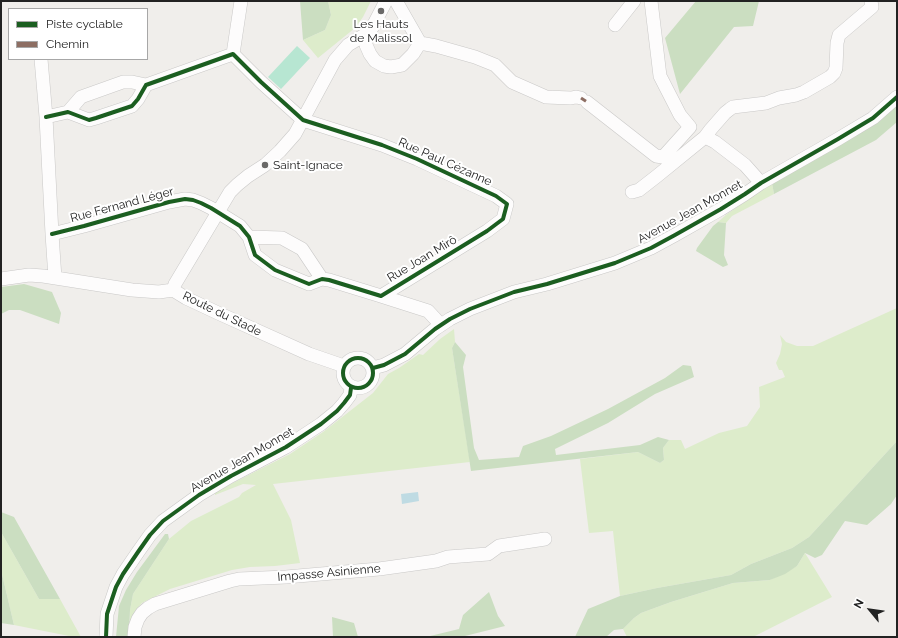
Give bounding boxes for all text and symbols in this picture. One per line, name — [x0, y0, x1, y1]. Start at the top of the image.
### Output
marker: Les Hauts de Malissol — [376, 6, 386, 16]
legend — [8, 8, 148, 60]
text: Piste cyclable — [46, 17, 123, 31]
place label: Les Hauts de Malissol — [350, 17, 412, 45]
text: Chemin — [46, 37, 89, 51]
street label: Rue Paul Cézanne — [396, 135, 494, 189]
place label: Saint-Ignace — [273, 158, 343, 172]
marker: Saint-Ignace — [260, 160, 270, 170]
street label: Avenue Jean Monnet — [635, 177, 745, 247]
street label: Rue Fernand Léger — [69, 184, 175, 226]
street label: Rue Joan Mirô — [385, 233, 459, 285]
street label: Route du Stade — [180, 289, 264, 339]
street label: Avenue Jean Monnet — [188, 425, 296, 495]
street label: Impasse Asinienne — [277, 561, 381, 585]
north arrow — [850, 590, 890, 630]
text: N — [851, 597, 867, 611]

